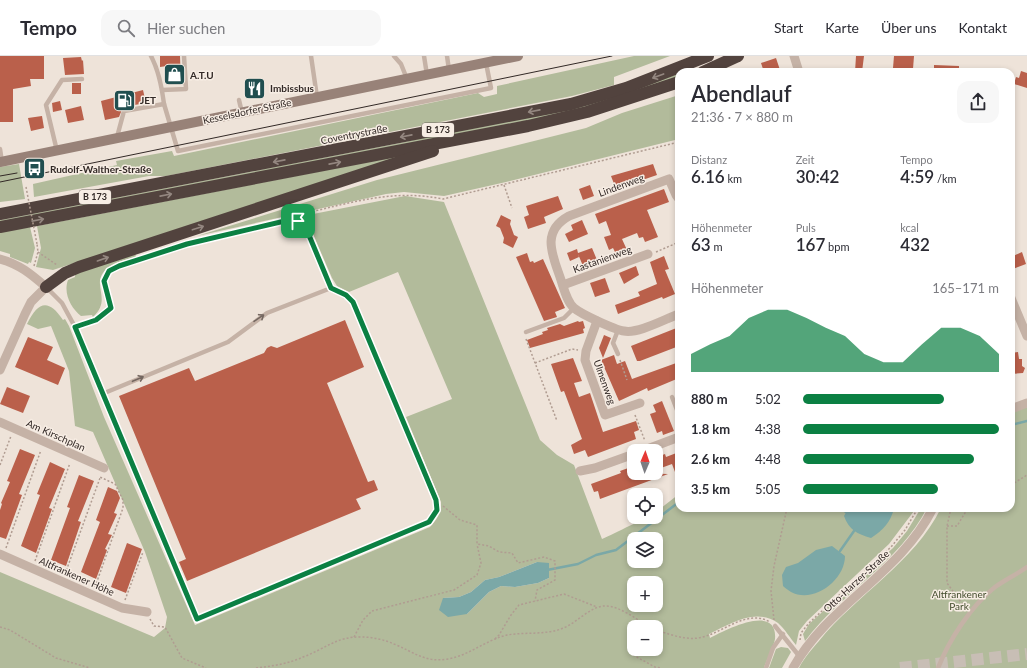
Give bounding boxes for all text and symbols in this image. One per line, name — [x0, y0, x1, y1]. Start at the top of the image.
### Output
search box — [101, 10, 381, 46]
text: Tempo — [20, 16, 77, 39]
icon: search — [115, 17, 137, 39]
text: Hier suchen — [147, 19, 225, 37]
text: Start — [774, 19, 803, 36]
text: Karte — [825, 19, 859, 36]
text: Über uns — [881, 19, 936, 36]
text: Kontakt — [958, 19, 1007, 36]
shop icon: A.T.U — [161, 62, 187, 88]
place label: A.T.U — [189, 69, 214, 81]
one-way arrow — [653, 72, 665, 80]
restaurant icon: Imbissbus — [241, 75, 267, 101]
text: Abendlauf — [691, 80, 791, 107]
button: share — [957, 81, 999, 123]
place label: Imbissbus — [270, 82, 315, 94]
fuel station icon: JET — [112, 87, 138, 113]
place label: JET — [140, 94, 156, 106]
street label: Kesselsdorfer Straße — [202, 96, 292, 126]
one-way arrow — [528, 108, 541, 116]
text: 21:36 · 7 × 880 m — [691, 109, 793, 125]
street label: Coventrystraße — [320, 122, 388, 146]
road number: B 173 — [422, 123, 454, 137]
one-way arrow — [400, 133, 413, 141]
text: Distanz — [691, 153, 727, 166]
text: Zeit — [796, 153, 814, 166]
text: Tempo — [900, 153, 933, 166]
bus stop icon: Rudolf-Walther-Straße — [21, 156, 47, 182]
one-way arrow — [272, 158, 285, 166]
one-way arrow — [328, 159, 341, 167]
place label: Rudolf-Walther-Straße — [50, 163, 152, 175]
text: 6.16 — [691, 166, 725, 187]
text: 30:42 — [796, 166, 839, 187]
text: 4:59 — [900, 166, 934, 187]
street label: Lindenweg — [596, 171, 646, 199]
text: km — [725, 172, 742, 185]
text: /km — [934, 172, 957, 185]
road number: B 173 — [79, 190, 111, 204]
one-way arrow — [159, 191, 172, 199]
pin — [281, 204, 315, 238]
icon: arrive — [287, 210, 309, 232]
one-way arrow — [31, 215, 44, 223]
text: Höhenmeter — [691, 221, 752, 234]
text: Puls — [796, 221, 816, 234]
text: kcal — [900, 221, 919, 234]
one-way arrow — [192, 223, 204, 231]
text: 63 — [691, 234, 711, 255]
text: 167 — [796, 234, 825, 255]
text: 432 — [900, 234, 930, 255]
text: m — [711, 240, 723, 253]
text: bpm — [825, 240, 849, 253]
street label: Kastanienweg — [571, 243, 633, 275]
one-way arrow — [96, 255, 108, 263]
text: Höhenmeter — [691, 280, 763, 296]
text: 165–171 m — [932, 280, 999, 296]
one-way arrow — [253, 314, 264, 322]
street label: Ulmenweg — [591, 358, 619, 406]
one-way arrow — [132, 375, 144, 382]
text: 880 m — [691, 391, 728, 407]
text: 5:02 — [755, 391, 781, 407]
street label: Am Kirschplan — [25, 417, 87, 453]
text: 1.8 km — [691, 421, 730, 437]
text: 4:38 — [755, 421, 781, 437]
north arrow — [627, 444, 663, 480]
map controls — [627, 444, 663, 656]
text: 2.6 km — [691, 451, 730, 467]
text: 4:48 — [755, 451, 781, 467]
text: 3.5 km — [691, 481, 730, 497]
text: 5:05 — [755, 481, 781, 497]
button: locate — [627, 488, 663, 524]
button: layers — [627, 532, 663, 568]
street label: Otto-Harzer-Straße — [821, 547, 891, 615]
street label: Altfrankener Höhe — [38, 554, 116, 598]
button: + — [627, 576, 663, 612]
park label: Altfrankener Park — [932, 588, 987, 612]
button: − — [627, 620, 663, 656]

